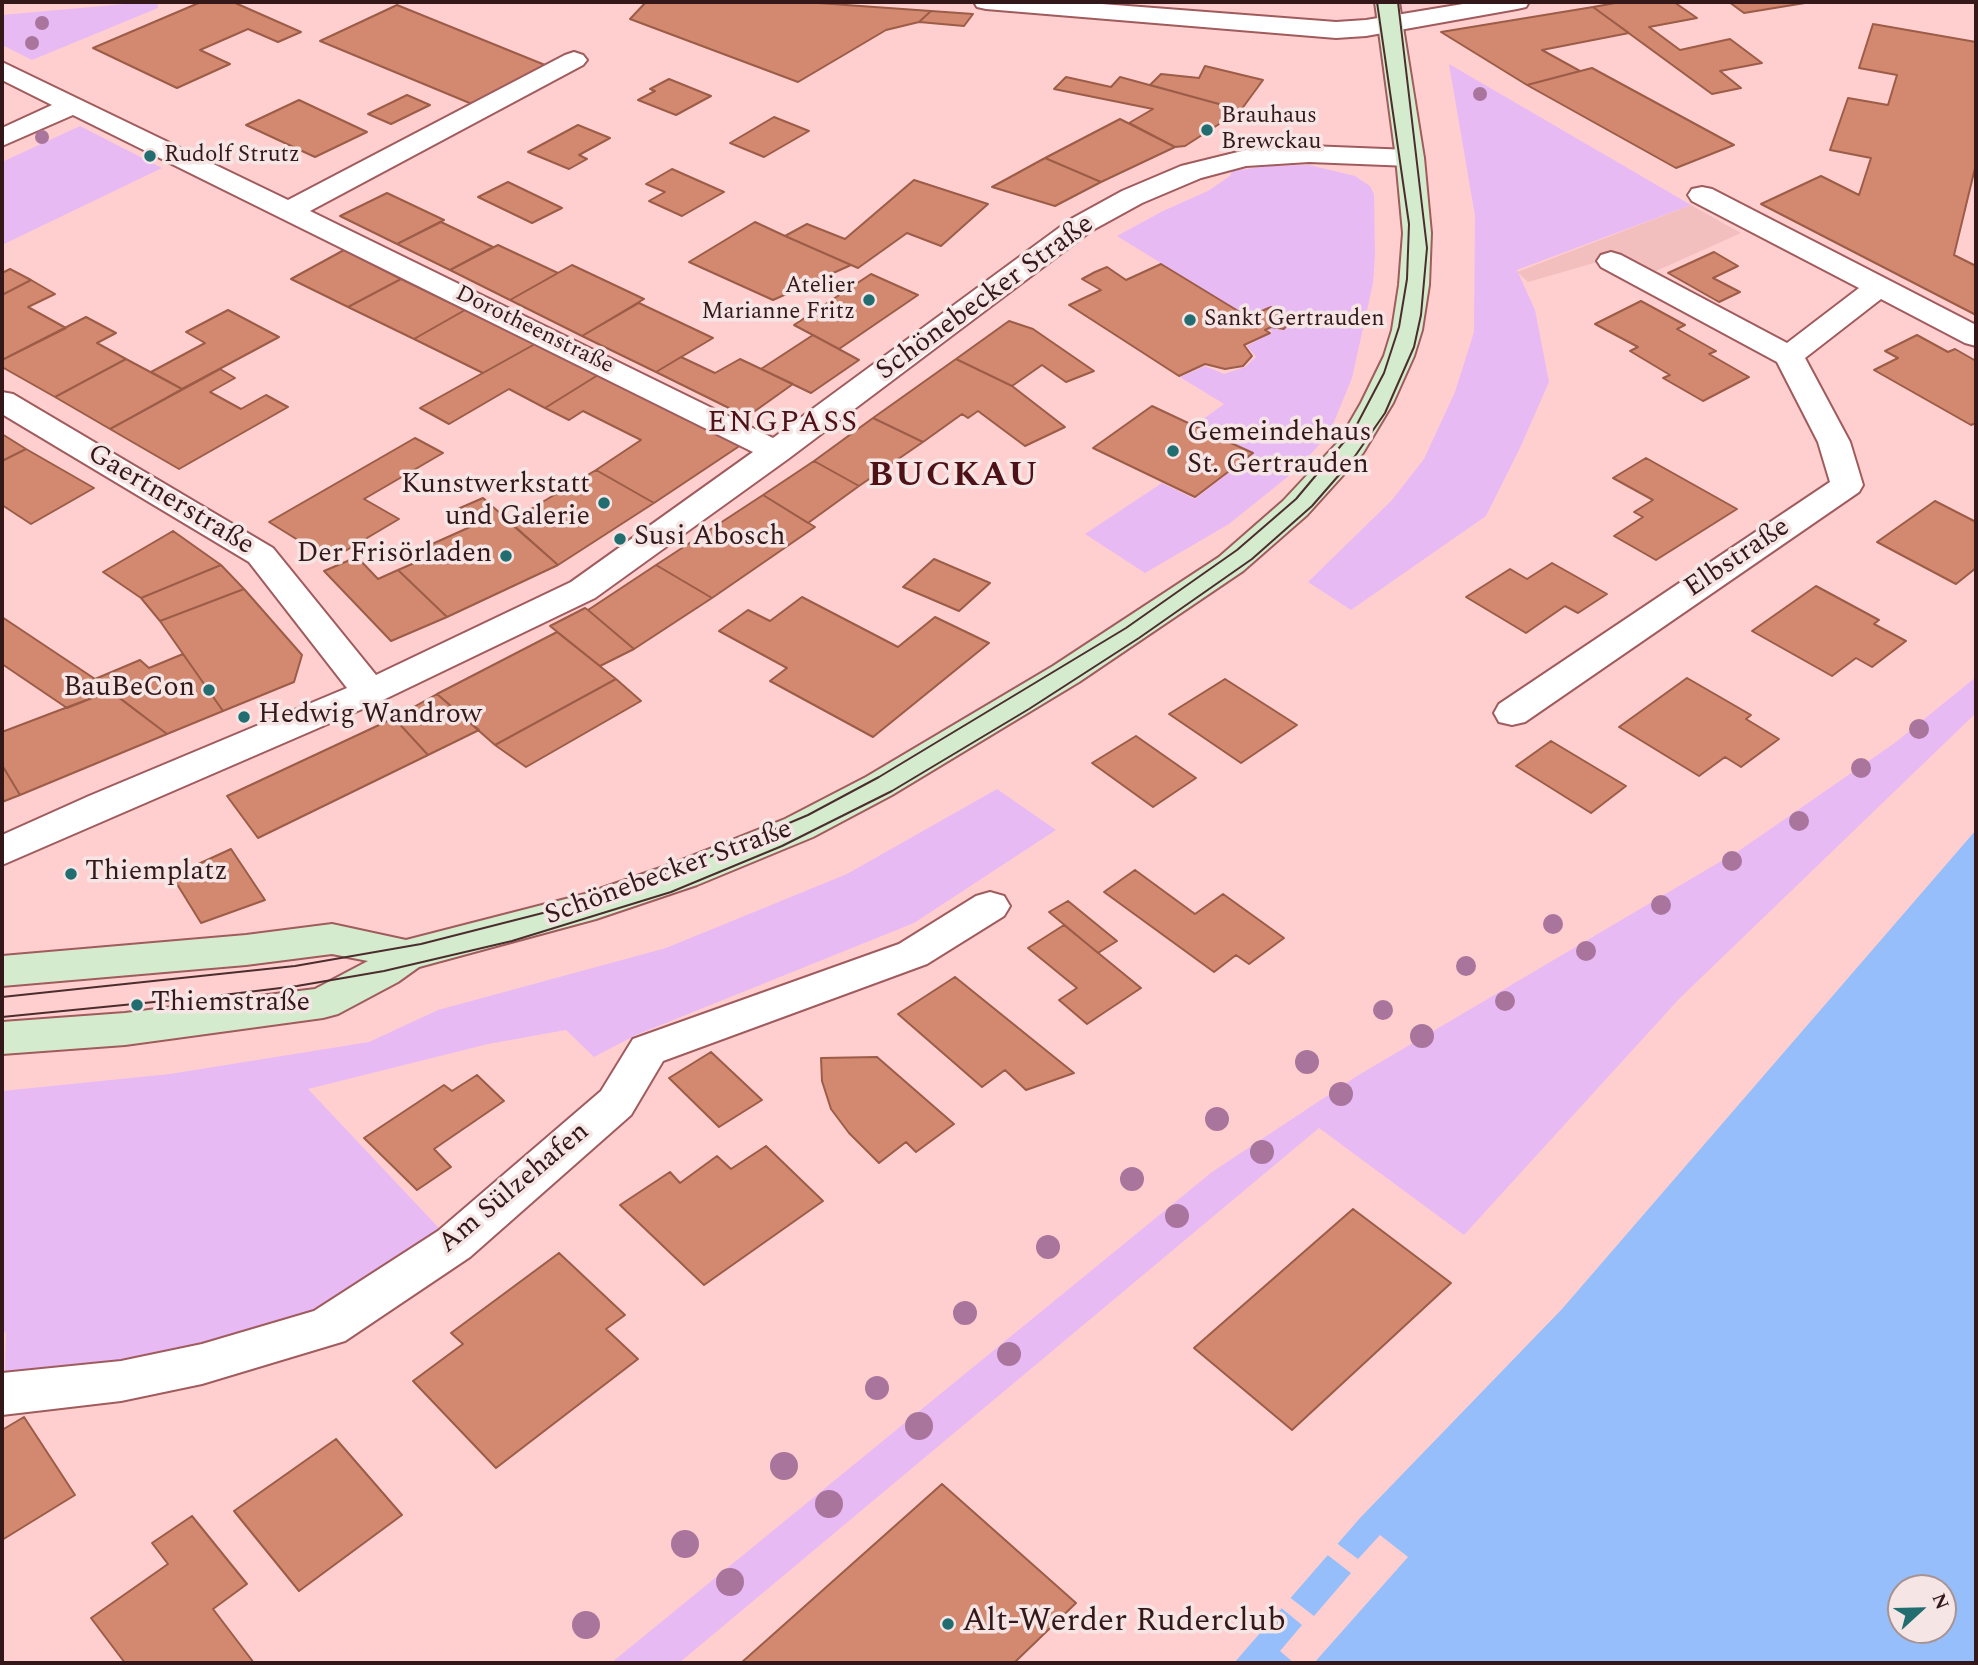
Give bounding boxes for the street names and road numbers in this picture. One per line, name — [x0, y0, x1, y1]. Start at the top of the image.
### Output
street label: Schönebecker Straße — [871, 209, 1101, 389]
street label: Dorotheenstraße — [450, 281, 618, 381]
street label: Gaertnerstraße — [81, 438, 259, 564]
street label: Elbstraße — [1679, 512, 1797, 606]
street label: Schönebecker Straße — [541, 814, 797, 934]
street label: Am Sülzehafen — [433, 1116, 597, 1262]

